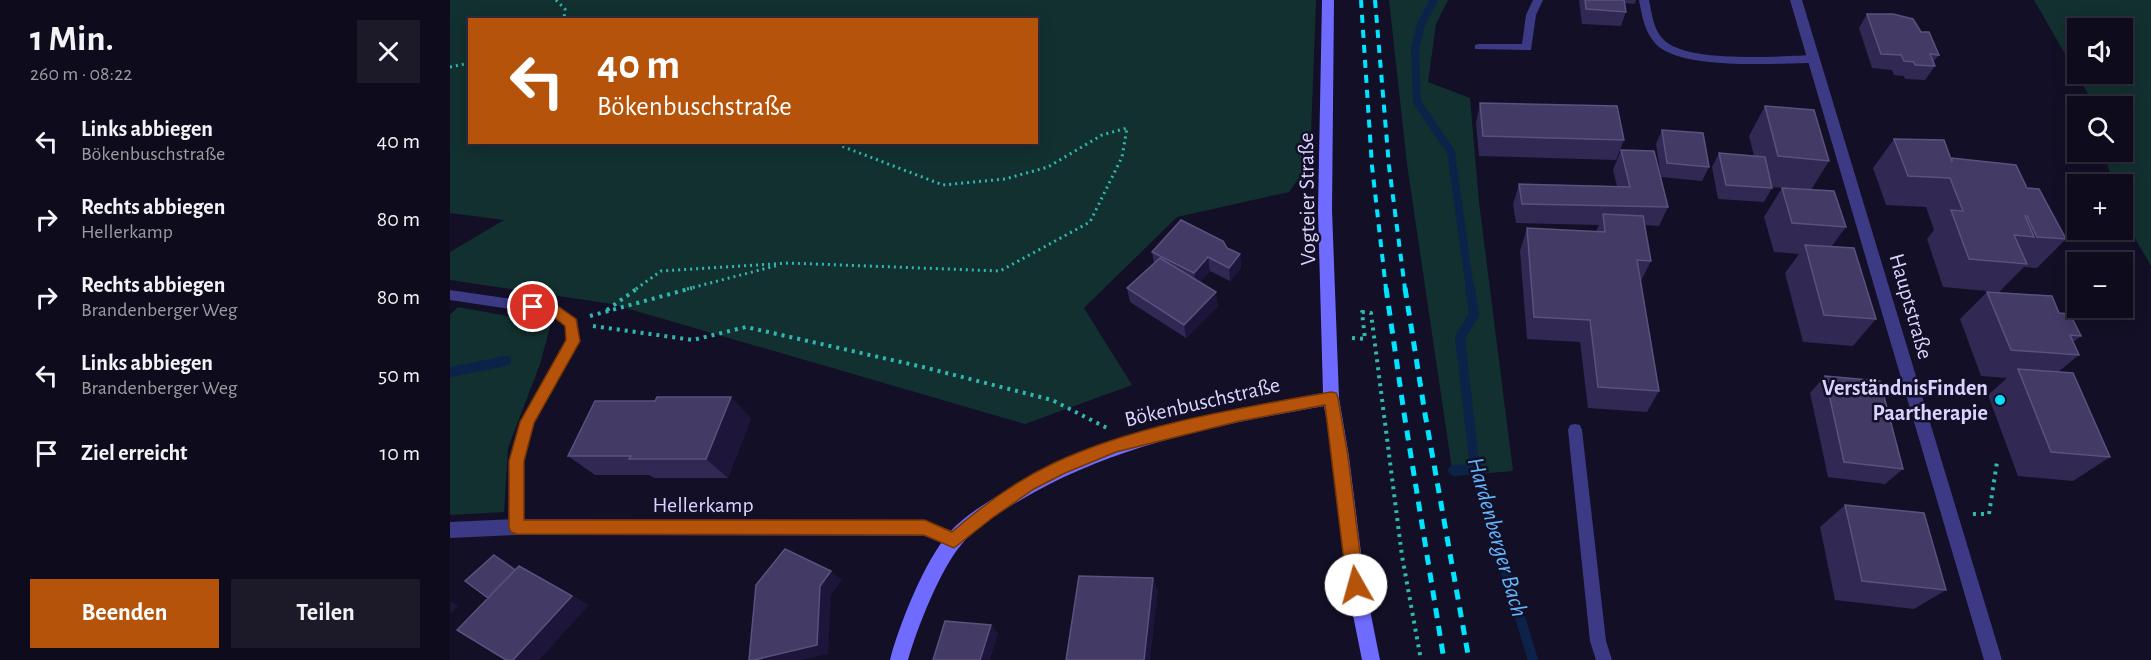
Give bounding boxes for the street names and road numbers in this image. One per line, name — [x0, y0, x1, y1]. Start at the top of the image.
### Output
street label: Vogteier Straße — [1295, 132, 1319, 266]
street label: Hauptstraße — [1885, 251, 1937, 362]
street label: Bökenbuschstraße — [1122, 373, 1282, 431]
street label: Hellerkamp — [652, 494, 754, 516]

